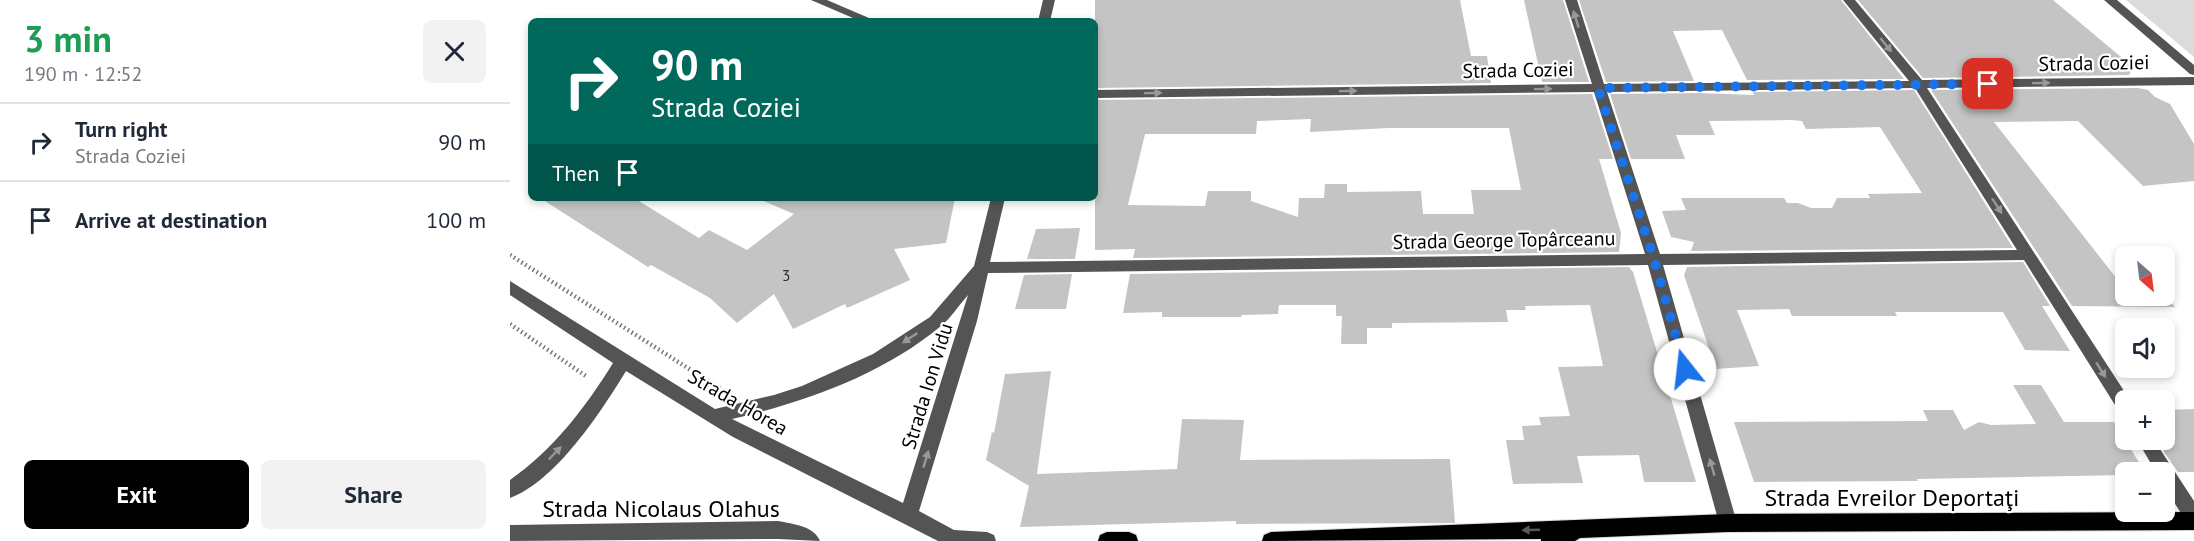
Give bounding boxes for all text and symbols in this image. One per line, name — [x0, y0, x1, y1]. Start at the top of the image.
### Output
one-way arrow — [1571, 10, 1581, 28]
text: 3 min — [24, 15, 112, 62]
button: close — [423, 20, 486, 83]
text: 90 m — [651, 37, 743, 92]
one-way arrow — [1880, 37, 1893, 53]
icon: right — [552, 42, 630, 120]
street label: Strada Coziei — [2038, 49, 2150, 77]
street label: Strada Coziei — [1462, 56, 1574, 84]
pin — [1962, 58, 2013, 109]
text: 190 m · 12:52 — [24, 61, 142, 87]
icon: arrive — [1971, 67, 2004, 100]
one-way arrow — [2031, 78, 2050, 88]
one-way arrow — [1534, 84, 1553, 94]
one-way arrow — [1339, 86, 1358, 96]
one-way arrow — [1144, 88, 1163, 98]
text: Strada Coziei — [651, 90, 801, 124]
text: Turn right — [75, 115, 167, 143]
icon: right — [24, 126, 57, 159]
text: 90 m — [438, 128, 486, 156]
text: Strada Coziei — [75, 143, 186, 169]
icon: arrive — [611, 156, 644, 189]
text: Then — [552, 159, 599, 187]
one-way arrow — [1991, 197, 2003, 213]
icon: arrive — [24, 204, 57, 237]
text: Arrive at destination — [75, 206, 267, 234]
text: 100 m — [426, 206, 486, 234]
street label: Strada George Topârceanu — [1392, 225, 1616, 255]
north arrow — [2115, 246, 2175, 306]
map controls — [2115, 246, 2175, 522]
house number: 3 — [782, 265, 790, 285]
button: sound — [2115, 318, 2175, 378]
street label: Strada Ion Vidu — [895, 320, 959, 452]
one-way arrow — [901, 333, 918, 344]
position arrow — [1653, 337, 1717, 401]
one-way arrow — [2096, 362, 2107, 378]
street label: Strada Horea — [683, 363, 793, 441]
button: + — [2115, 390, 2175, 450]
one-way arrow — [548, 447, 562, 461]
one-way arrow — [922, 450, 931, 468]
one-way arrow — [1707, 457, 1716, 475]
button: Exit — [24, 460, 249, 529]
button: Share — [261, 460, 486, 529]
button: − — [2115, 462, 2175, 522]
street label: Strada Evreilor Deportaţi — [1764, 482, 2020, 513]
street label: Strada Nicolaus Olahus — [542, 493, 780, 524]
one-way arrow — [1522, 525, 1541, 535]

